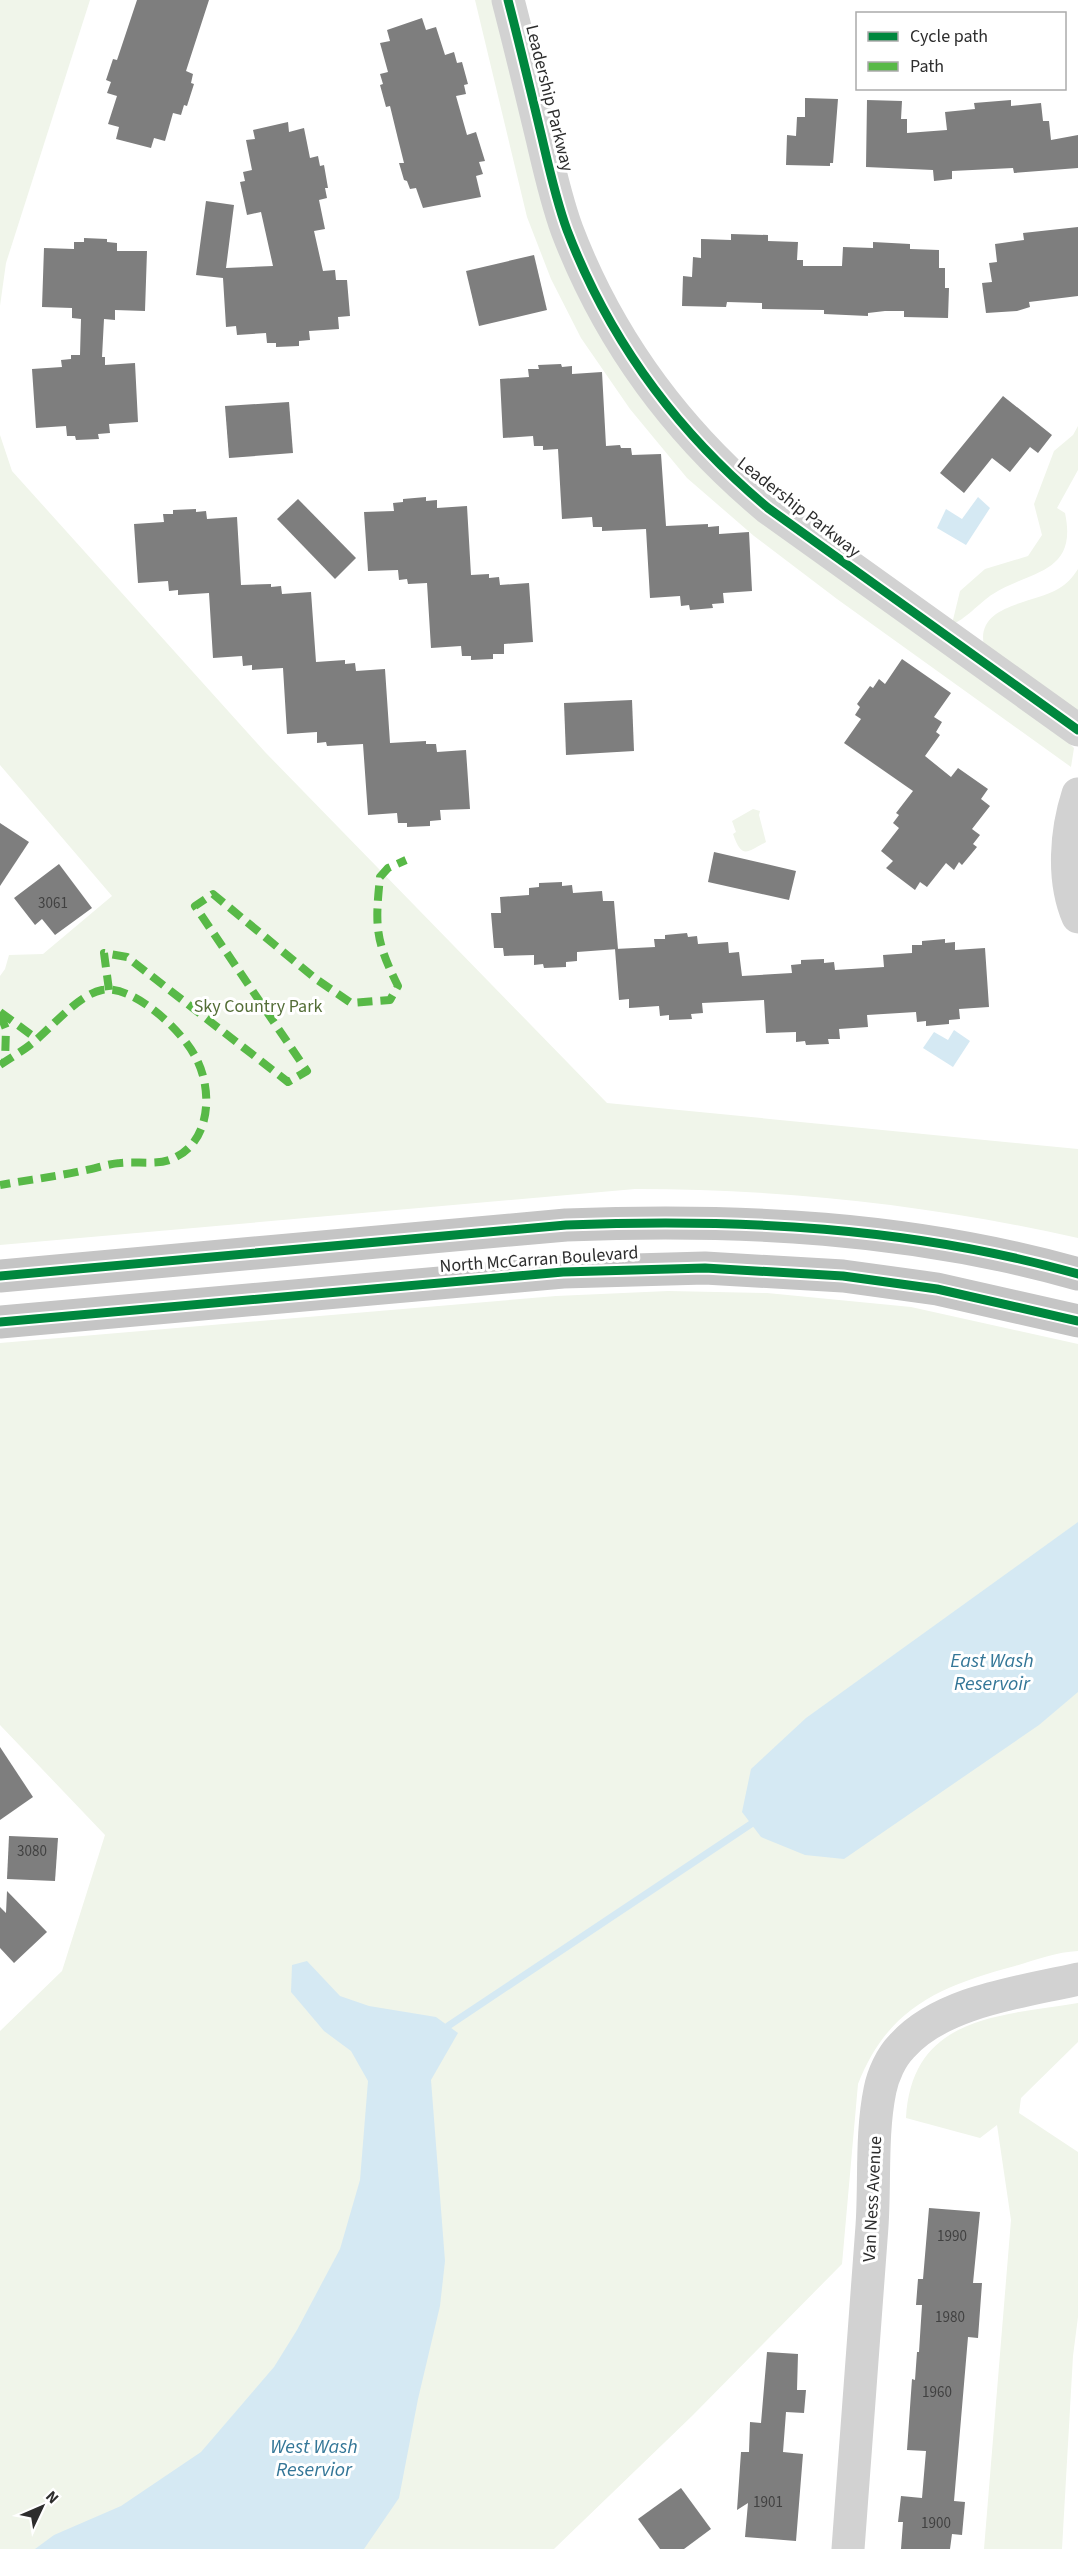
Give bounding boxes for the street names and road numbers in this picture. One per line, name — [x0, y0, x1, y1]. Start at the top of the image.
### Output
street label: Leadership Parkway — [519, 22, 580, 175]
street label: Leadership Parkway — [732, 451, 866, 564]
street label: North McCarran Boulevard — [439, 1240, 639, 1279]
street label: Van Ness Avenue — [857, 2135, 888, 2263]

